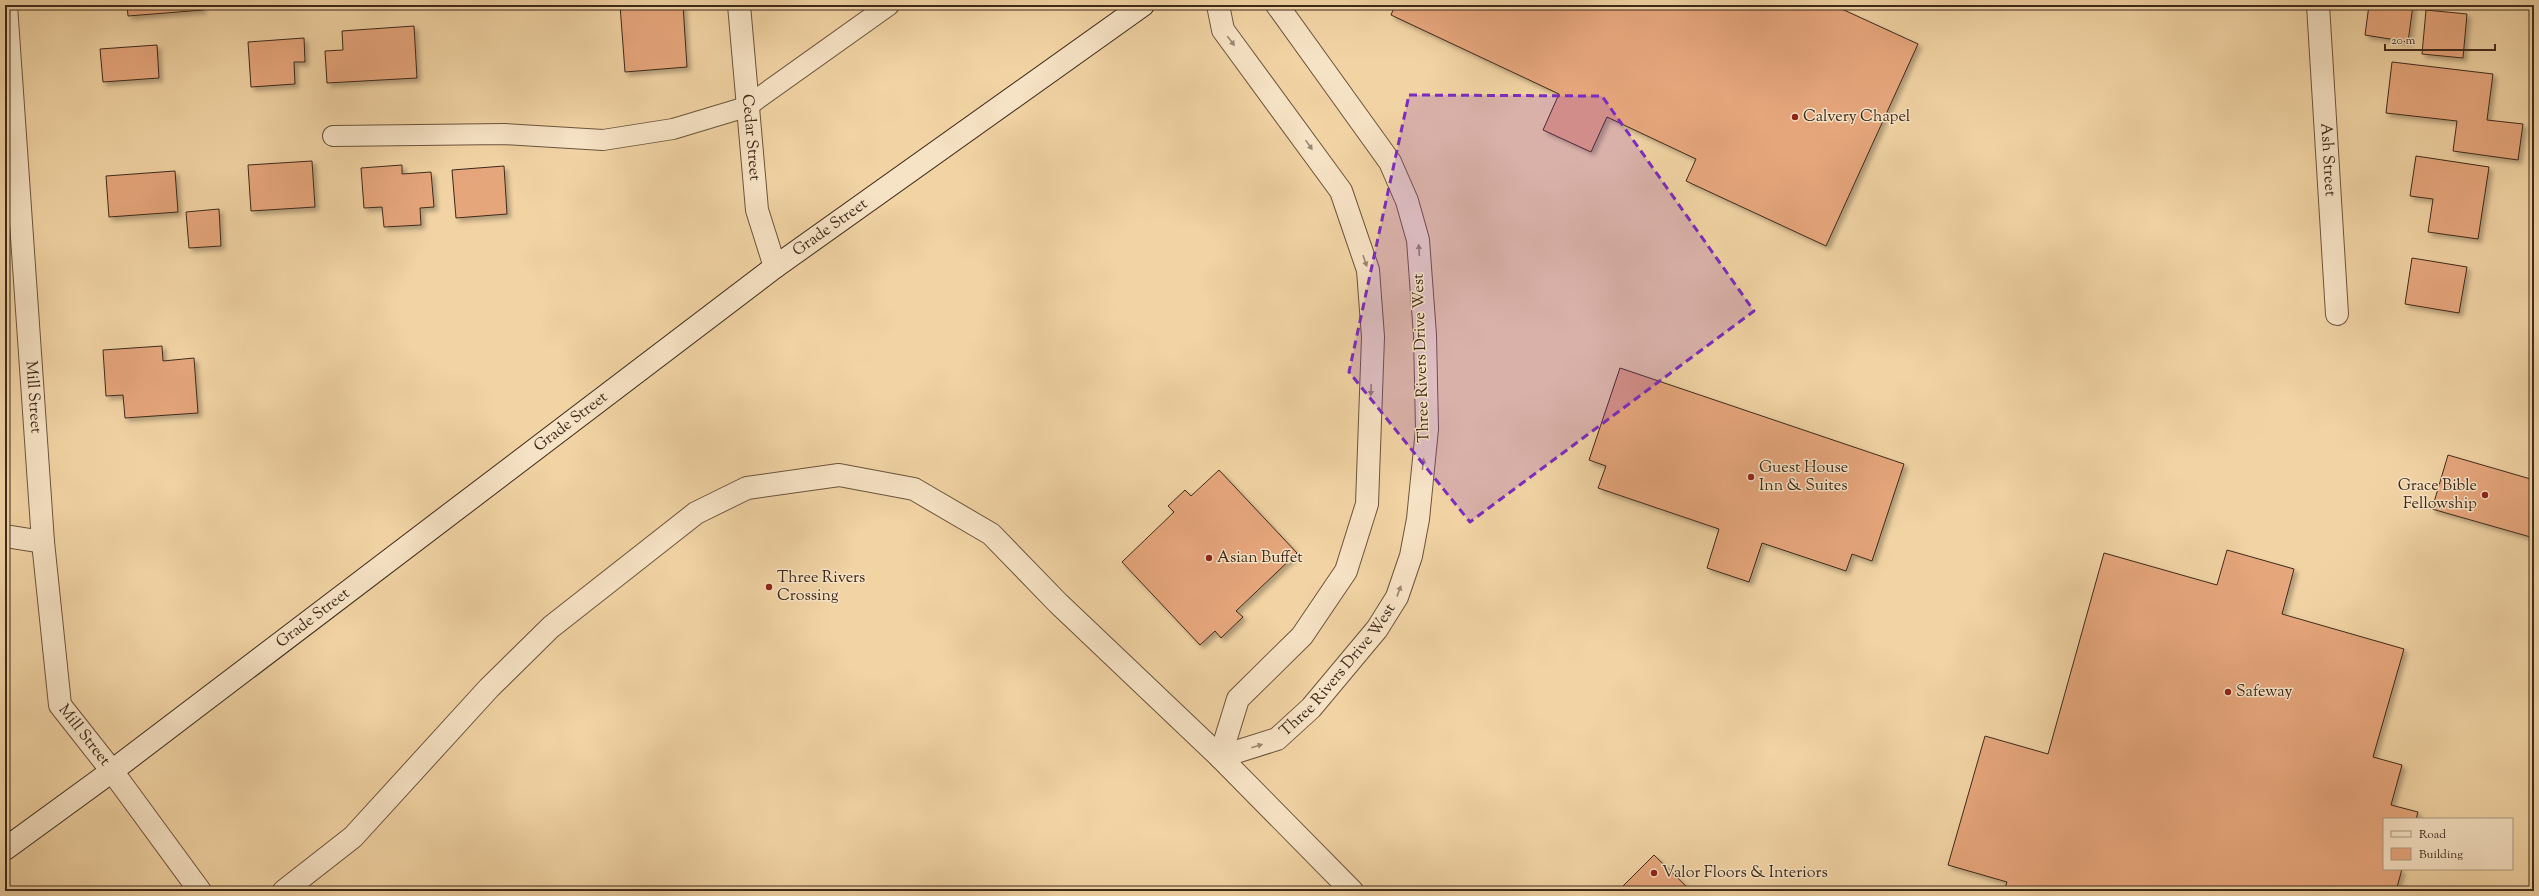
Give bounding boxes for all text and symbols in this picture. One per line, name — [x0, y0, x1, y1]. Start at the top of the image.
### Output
scale bar — [2385, 26, 2495, 52]
text: 20 m — [2391, 32, 2416, 50]
one-way arrow — [1227, 35, 1235, 46]
street label: Cedar Street — [735, 93, 766, 182]
place label: Calvery Chapel — [1803, 106, 1911, 129]
marker: Calvery Chapel — [1790, 112, 1800, 122]
street label: Ash Street — [2314, 122, 2341, 198]
one-way arrow — [1305, 140, 1313, 150]
street label: Grade Street — [788, 193, 873, 262]
one-way arrow — [1415, 244, 1422, 256]
one-way arrow — [1362, 255, 1368, 267]
street label: Three Rivers Drive West — [1408, 273, 1436, 443]
street label: Mill Street — [19, 360, 47, 435]
one-way arrow — [1368, 384, 1375, 396]
street label: Grade Street — [529, 386, 613, 458]
place label: Guest House Inn & Suites — [1759, 457, 1848, 498]
one-way arrow — [1420, 458, 1427, 470]
marker: Guest House Inn & Suites — [1746, 472, 1756, 482]
place label: Grace Bible Fellowship — [2398, 475, 2477, 516]
marker: Grace Bible Fellowship — [2480, 490, 2490, 500]
place label: Asian Buffet — [1217, 547, 1303, 570]
marker: Asian Buffet — [1204, 553, 1214, 563]
place label: Three Rivers Crossing — [777, 567, 865, 608]
street label: Grade Street — [271, 582, 355, 654]
marker: Three Rivers Crossing — [764, 582, 774, 592]
one-way arrow — [1396, 584, 1402, 596]
street label: Three Rivers Drive West — [1275, 599, 1402, 742]
place label: Safeway — [2236, 681, 2292, 704]
marker: Safeway — [2223, 687, 2233, 697]
street label: Mill Street — [52, 700, 116, 772]
one-way arrow — [1252, 742, 1264, 748]
legend — [2383, 818, 2513, 870]
text: Road — [2419, 826, 2446, 844]
text: Building — [2419, 846, 2463, 864]
place label: Valor Floors & Interiors — [1662, 862, 1828, 885]
marker: Valor Floors & Interiors — [1649, 868, 1659, 878]

